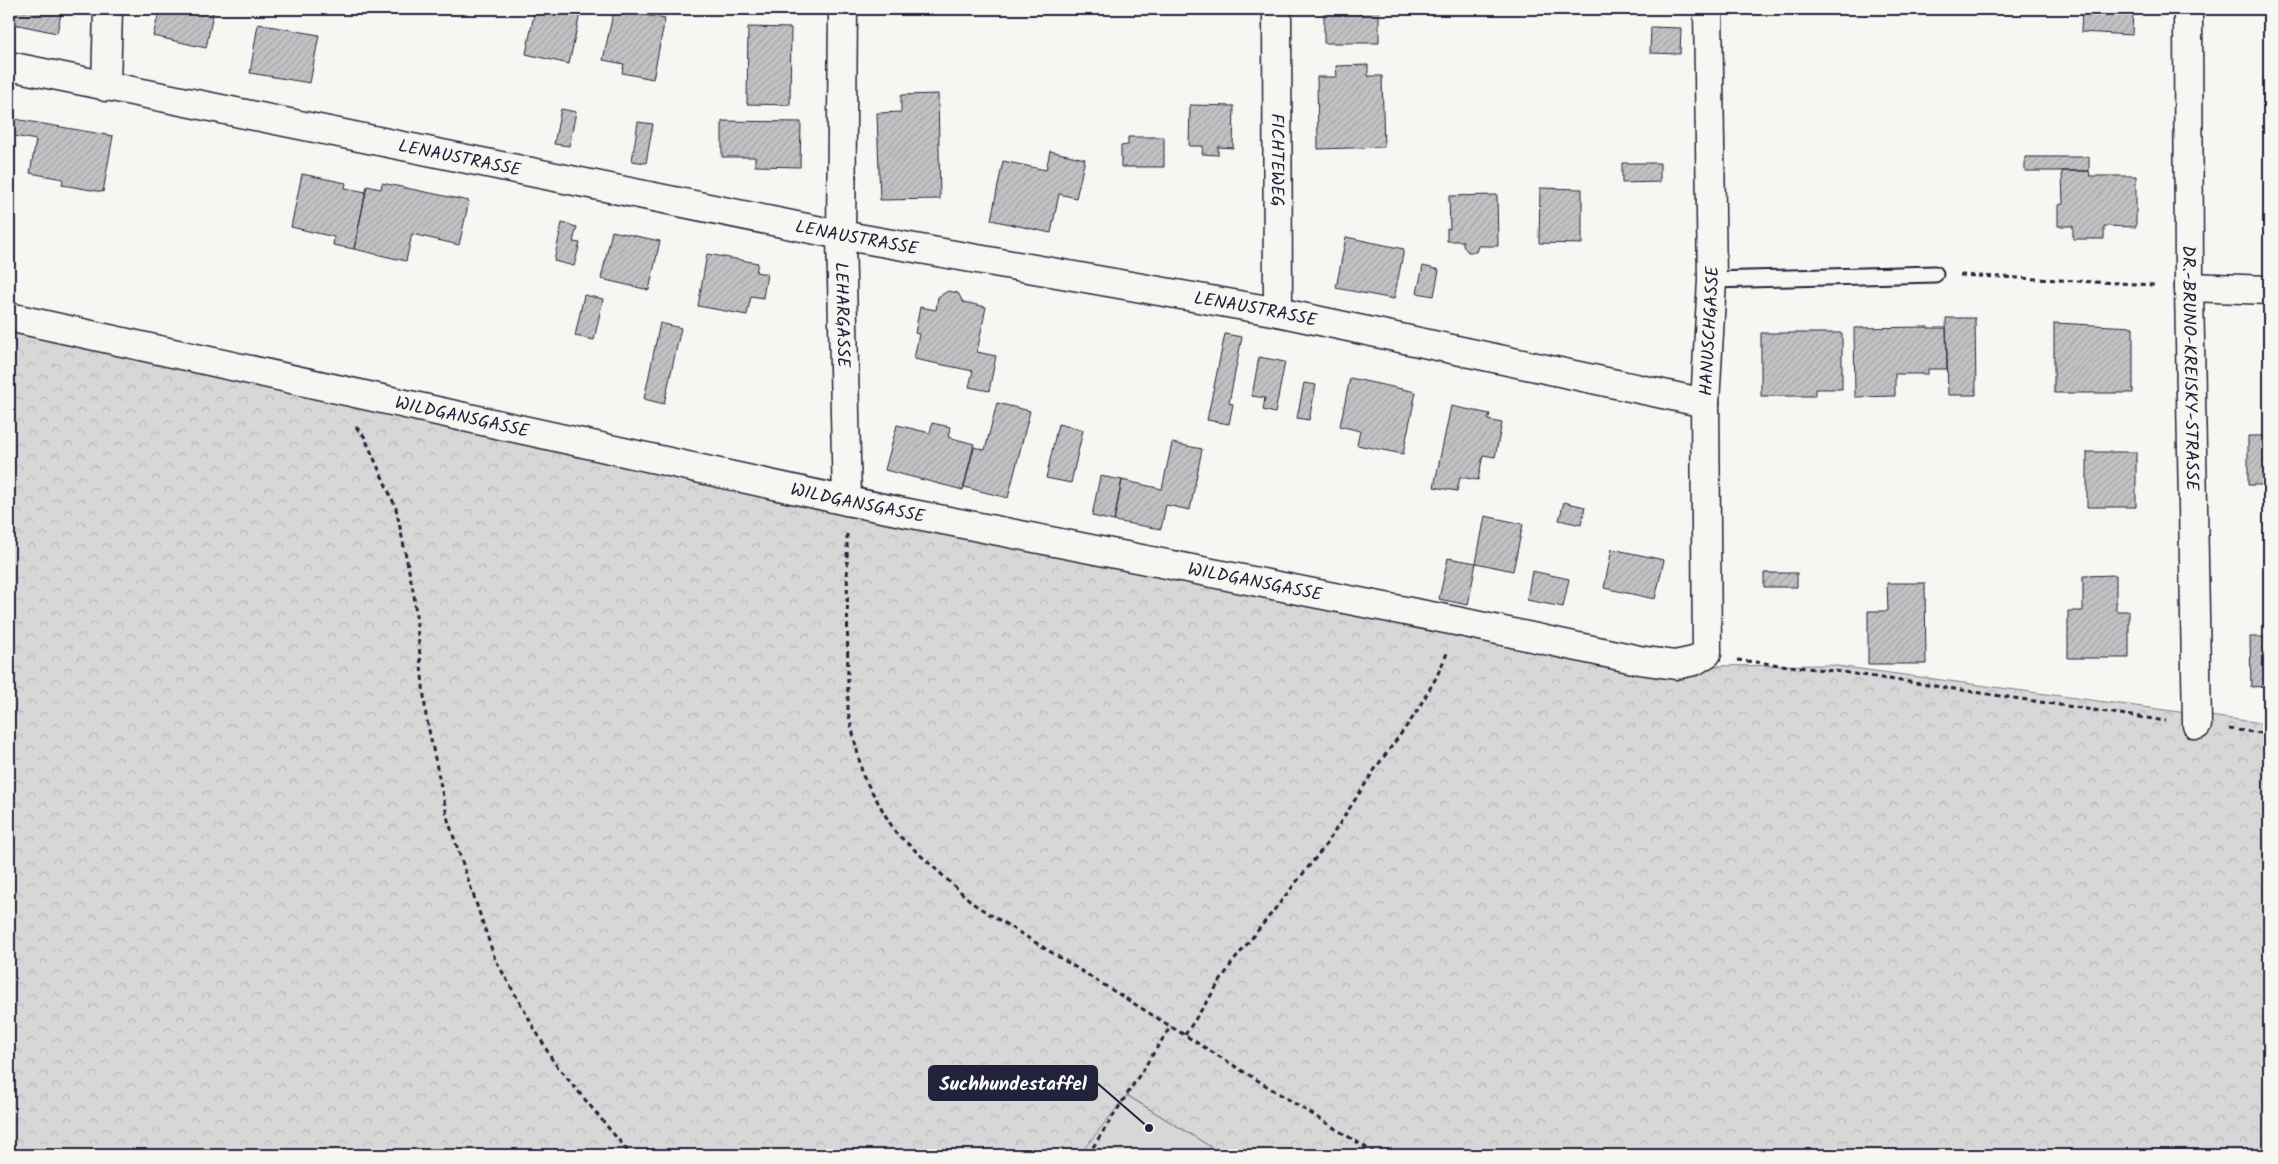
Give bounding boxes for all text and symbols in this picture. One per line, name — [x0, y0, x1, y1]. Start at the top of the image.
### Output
street label: FICHTEWEG — [1261, 113, 1291, 207]
street label: LENAUSTRASSE — [396, 132, 524, 186]
street label: LENAUSTRASSE — [792, 213, 921, 264]
street label: DR.-BRUNO-KREISKY-STRASSE — [2173, 245, 2206, 491]
street label: LEHARGASSE — [826, 262, 857, 369]
street label: HANUSCHGASSE — [1692, 265, 1728, 397]
street label: LENAUSTRASSE — [1191, 284, 1320, 336]
street label: WILDGANSGASSE — [392, 389, 532, 447]
street label: WILDGANSGASSE — [788, 476, 928, 532]
street label: WILDGANSGASSE — [1185, 555, 1325, 610]
callout: Suchhundestaffel — [929, 1066, 1097, 1100]
text: Suchhundestaffel — [939, 1070, 1088, 1100]

